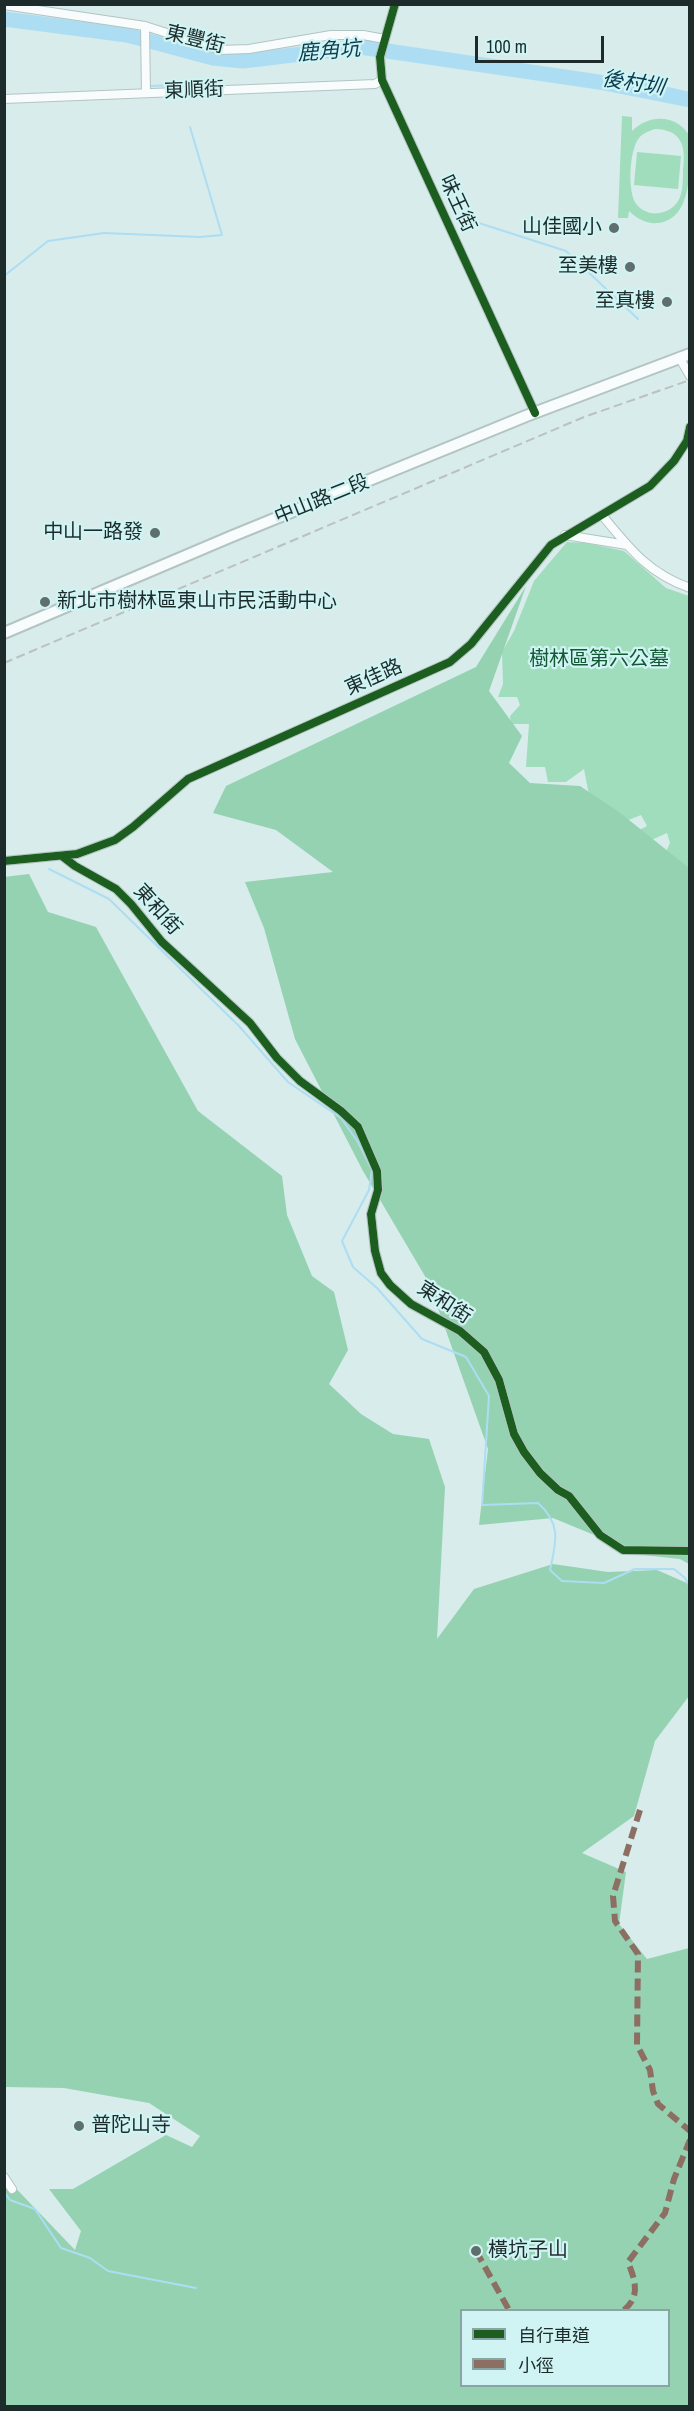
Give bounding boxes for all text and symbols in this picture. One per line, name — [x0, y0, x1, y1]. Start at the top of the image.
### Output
street label: 東豐街 — [163, 21, 227, 59]
scale bar — [478, 24, 607, 62]
text: 100 m — [486, 34, 527, 59]
water label: 鹿角坑 — [297, 37, 361, 67]
water label: 後村圳 — [600, 67, 666, 101]
street label: 東順街 — [164, 78, 224, 104]
street label: 味王街 — [433, 172, 481, 236]
place label: 山佳國小 — [522, 216, 602, 240]
marker: 山佳國小 — [607, 221, 621, 235]
place label: 至美樓 — [558, 255, 618, 279]
marker: 至美樓 — [623, 260, 637, 274]
place label: 至真樓 — [595, 290, 655, 314]
marker: 至真樓 — [660, 295, 674, 309]
street label: 中山路二段 — [271, 470, 373, 530]
place label: 中山一路發 — [43, 521, 143, 545]
marker: 中山一路發 — [148, 526, 162, 540]
place label: 新北市樹林區東山市民活動中心 — [57, 590, 337, 614]
marker: 新北市樹林區東山市民活動中心 — [38, 595, 52, 609]
park label: 樹林區第六公墓 — [529, 648, 669, 672]
street label: 東佳路 — [342, 655, 406, 701]
street label: 東和街 — [128, 880, 186, 940]
street label: 東和街 — [412, 1277, 476, 1329]
place label: 普陀山寺 — [91, 2114, 171, 2138]
marker: 普陀山寺 — [72, 2119, 86, 2133]
place label: 橫坑子山 — [488, 2239, 568, 2263]
marker: 橫坑子山 — [469, 2244, 483, 2258]
legend — [460, 2309, 670, 2387]
text: 自行車道 — [518, 2323, 590, 2348]
text: 小徑 — [518, 2353, 554, 2378]

